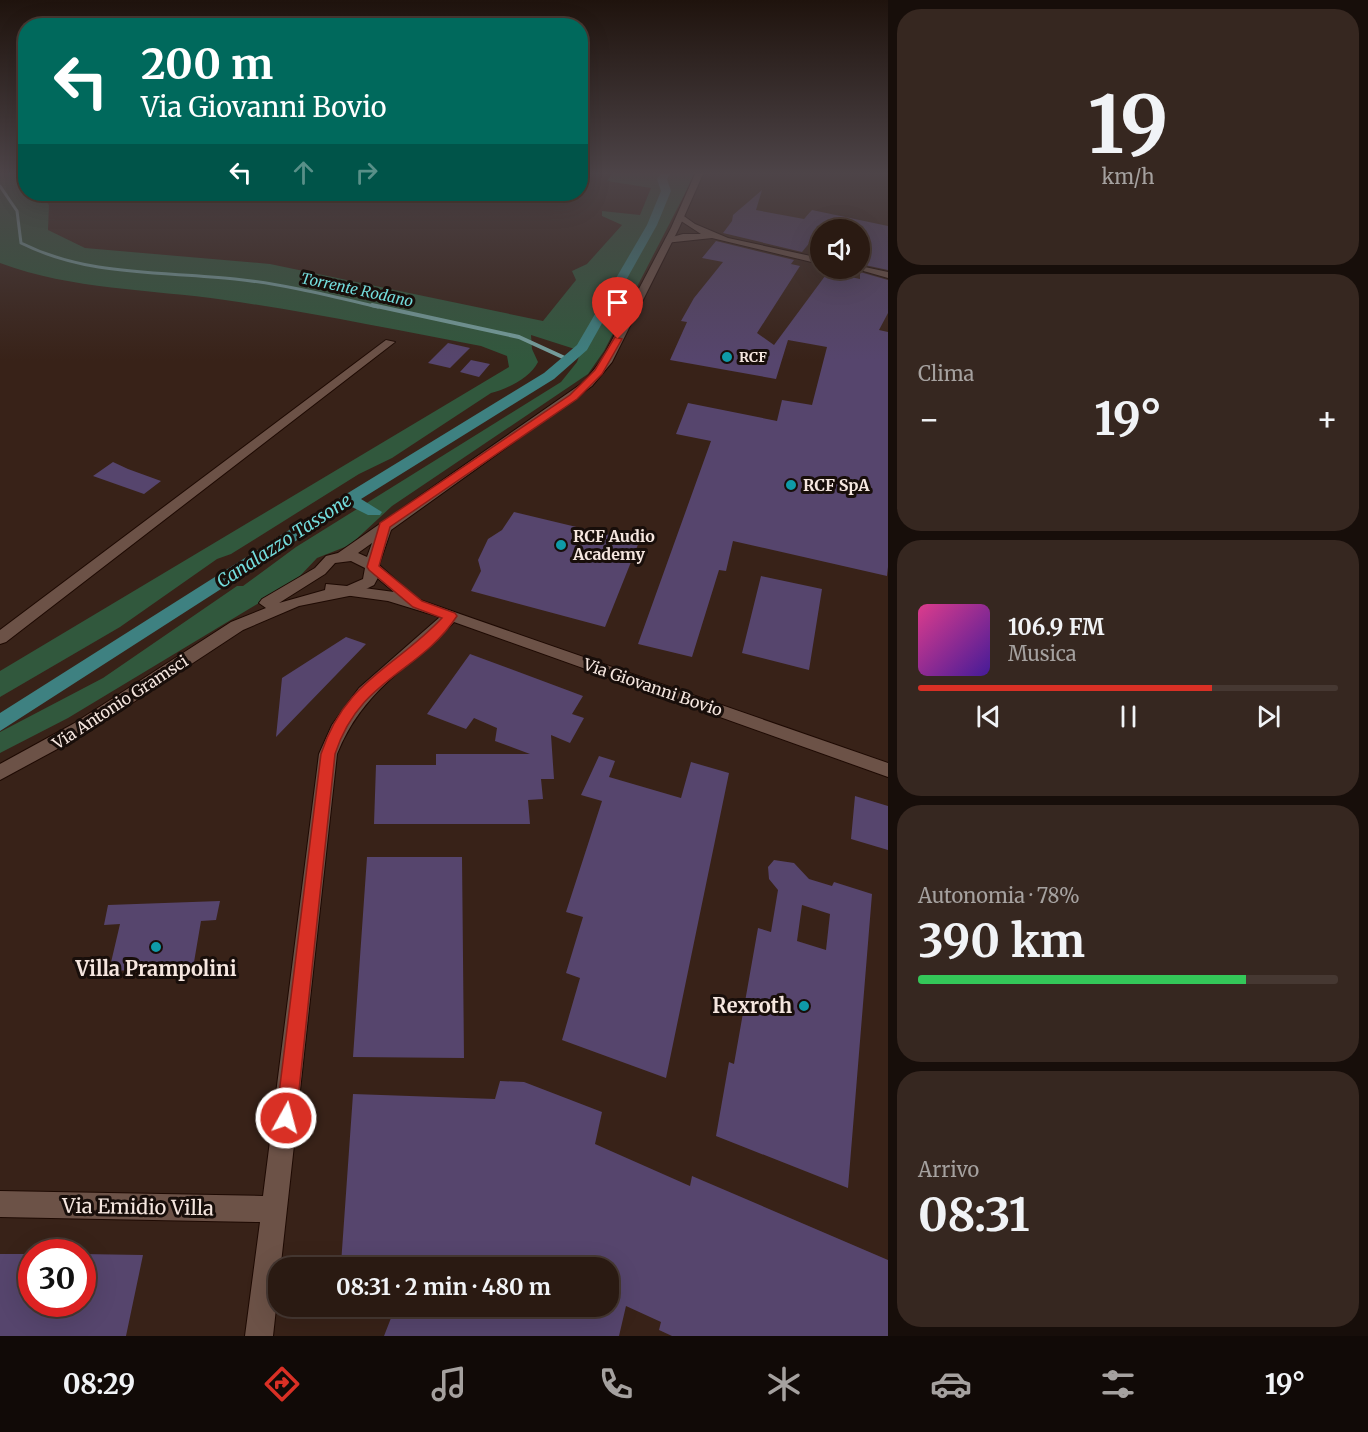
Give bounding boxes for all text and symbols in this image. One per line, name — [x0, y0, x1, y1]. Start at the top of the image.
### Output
text: 200 m — [141, 38, 273, 90]
icon: left — [42, 42, 120, 120]
text: 19 — [1088, 76, 1168, 174]
text: Via Giovanni Bovio — [141, 90, 387, 124]
icon: left — [224, 156, 257, 189]
icon: ahead — [287, 156, 320, 189]
icon: right — [350, 156, 383, 189]
text: km/h — [1102, 164, 1154, 189]
map controls — [810, 219, 870, 279]
button: sound — [810, 219, 870, 279]
water label: Torrente Rodano — [299, 268, 415, 311]
pin — [592, 277, 643, 339]
icon: arrive — [601, 286, 634, 319]
place label: RCF — [739, 348, 767, 366]
marker: RCF — [720, 350, 734, 364]
text: Clima — [918, 361, 974, 386]
text: 19° — [1094, 391, 1162, 447]
text: − — [918, 399, 940, 440]
text: + — [1316, 399, 1338, 440]
place label: RCF SpA — [803, 475, 870, 495]
marker: RCF SpA — [784, 478, 798, 492]
water label: Canalazzo Tassone — [212, 488, 356, 593]
place label: RCF Audio Academy — [572, 526, 655, 564]
marker: RCF Audio Academy — [554, 538, 568, 552]
text: 106.9 FM — [1008, 613, 1104, 641]
text: Musica — [1008, 641, 1077, 666]
street label: Via Antonio Gramsci — [48, 651, 192, 754]
street label: Via Giovanni Bovio — [580, 654, 725, 720]
icon: previous — [972, 700, 1005, 733]
icon: pause — [1112, 700, 1145, 733]
icon: next — [1252, 700, 1285, 733]
text: Autonomia · 78% — [918, 883, 1080, 908]
text: 390 km — [918, 913, 1085, 969]
marker: Villa Prampolini — [149, 940, 163, 954]
place label: Villa Prampolini — [75, 956, 237, 981]
place label: Rexroth — [712, 993, 793, 1018]
marker: Rexroth — [797, 999, 811, 1013]
position arrow — [254, 1086, 318, 1150]
text: Arrivo — [918, 1157, 979, 1182]
text: 08:31 — [918, 1187, 1030, 1243]
street label: Via Emidio Villa — [61, 1193, 214, 1220]
speed limit sign: 30 — [18, 1239, 96, 1317]
text: 08:31 · 2 min · 480 m — [336, 1273, 551, 1301]
icon: directions — [261, 1363, 303, 1405]
icon: music — [428, 1363, 470, 1405]
icon: phone — [595, 1363, 637, 1405]
icon: climate — [763, 1363, 805, 1405]
icon: car — [930, 1363, 972, 1405]
icon: filters — [1097, 1363, 1139, 1405]
text: 08:29 — [63, 1367, 135, 1401]
text: 19° — [1265, 1367, 1305, 1401]

